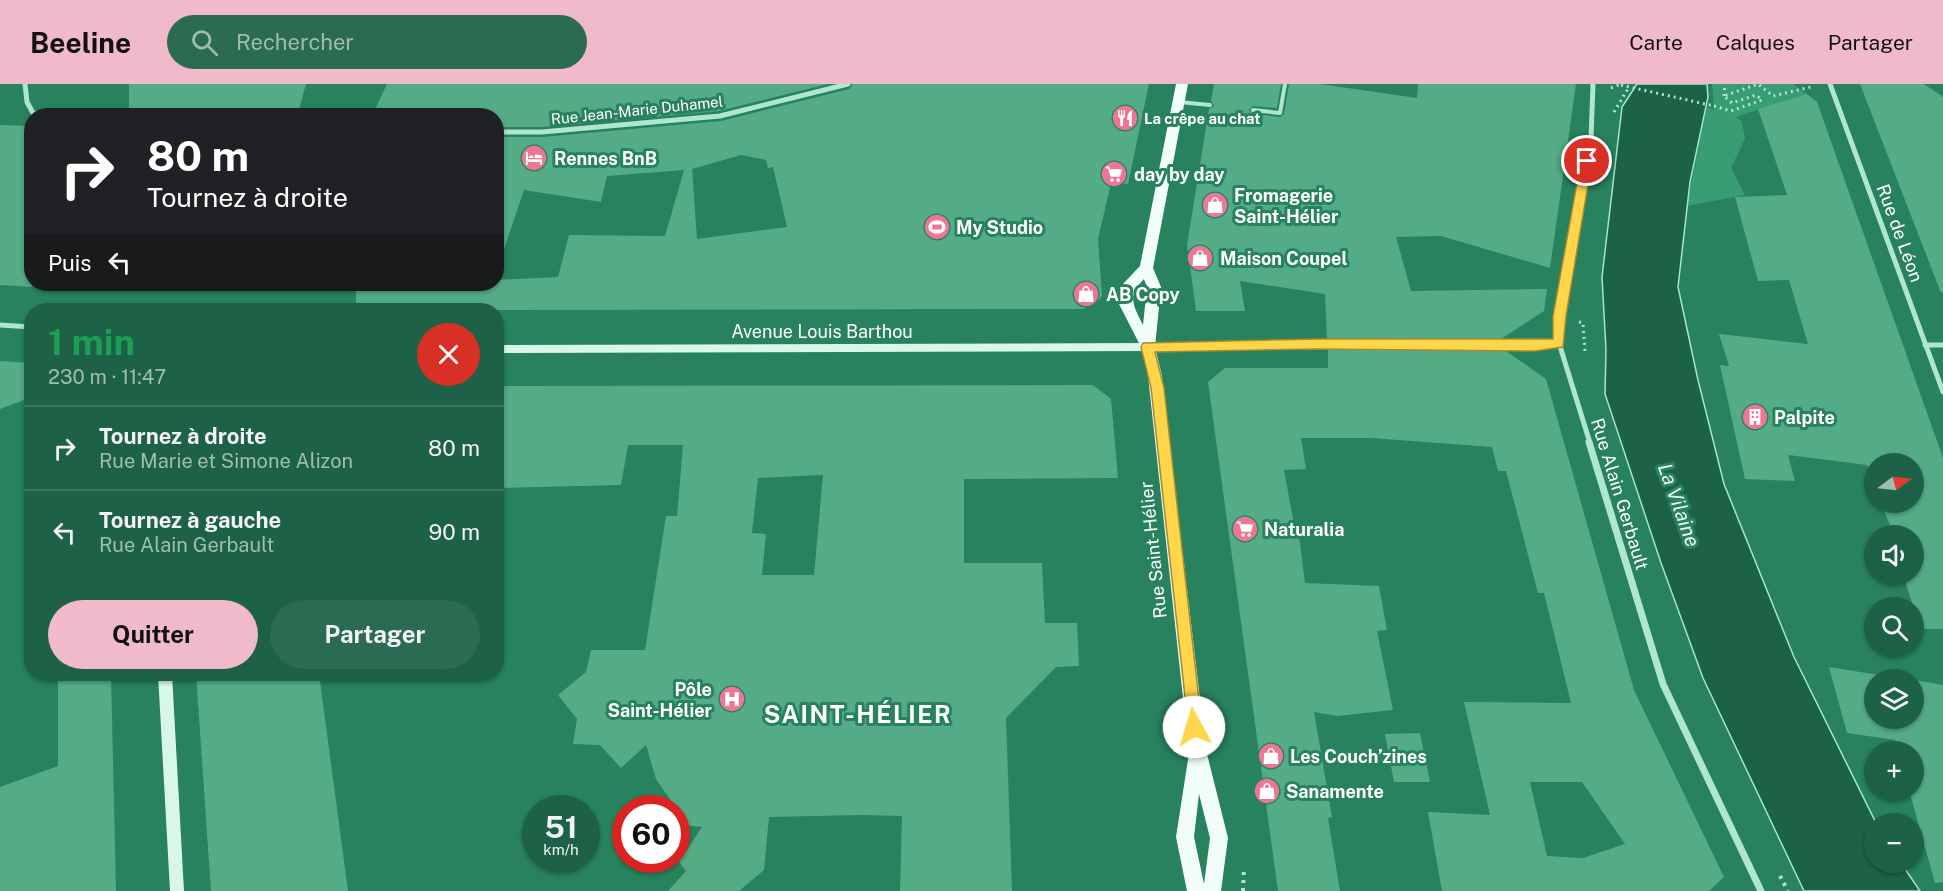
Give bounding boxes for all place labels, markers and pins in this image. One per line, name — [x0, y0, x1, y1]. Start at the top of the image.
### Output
restaurant icon: La crêpe au chat — [1110, 103, 1140, 133]
place label: La crêpe au chat — [1144, 110, 1261, 127]
pin — [1561, 135, 1612, 186]
hotel icon: Rennes BnB — [519, 143, 549, 173]
place label: Rennes BnB — [554, 148, 657, 169]
supermarket icon: day by day — [1099, 159, 1129, 189]
place label: day by day — [1134, 164, 1225, 185]
place label: Fromagerie Saint-Hélier — [1234, 185, 1339, 227]
shop icon: Fromagerie Saint-Hélier — [1200, 190, 1230, 220]
sports icon: My Studio — [922, 212, 952, 242]
place label: My Studio — [956, 217, 1043, 238]
shop icon: Maison Coupel — [1185, 243, 1215, 273]
place label: Maison Coupel — [1220, 248, 1347, 269]
shop icon: AB Copy — [1071, 279, 1101, 309]
place label: AB Copy — [1106, 284, 1180, 305]
building icon: Palpite — [1740, 402, 1770, 432]
place label: Palpite — [1774, 407, 1835, 428]
supermarket icon: Naturalia — [1230, 514, 1260, 544]
place label: Naturalia — [1264, 519, 1344, 540]
place label: Pôle Saint-Hélier — [608, 679, 713, 721]
hospital icon: Pôle Saint-Hélier — [717, 684, 747, 714]
shop icon: Les Couch’zines — [1256, 741, 1286, 771]
place label: Les Couch’zines — [1290, 746, 1427, 767]
shop icon: Sanamente — [1252, 776, 1282, 806]
place label: Sanamente — [1286, 781, 1384, 802]

